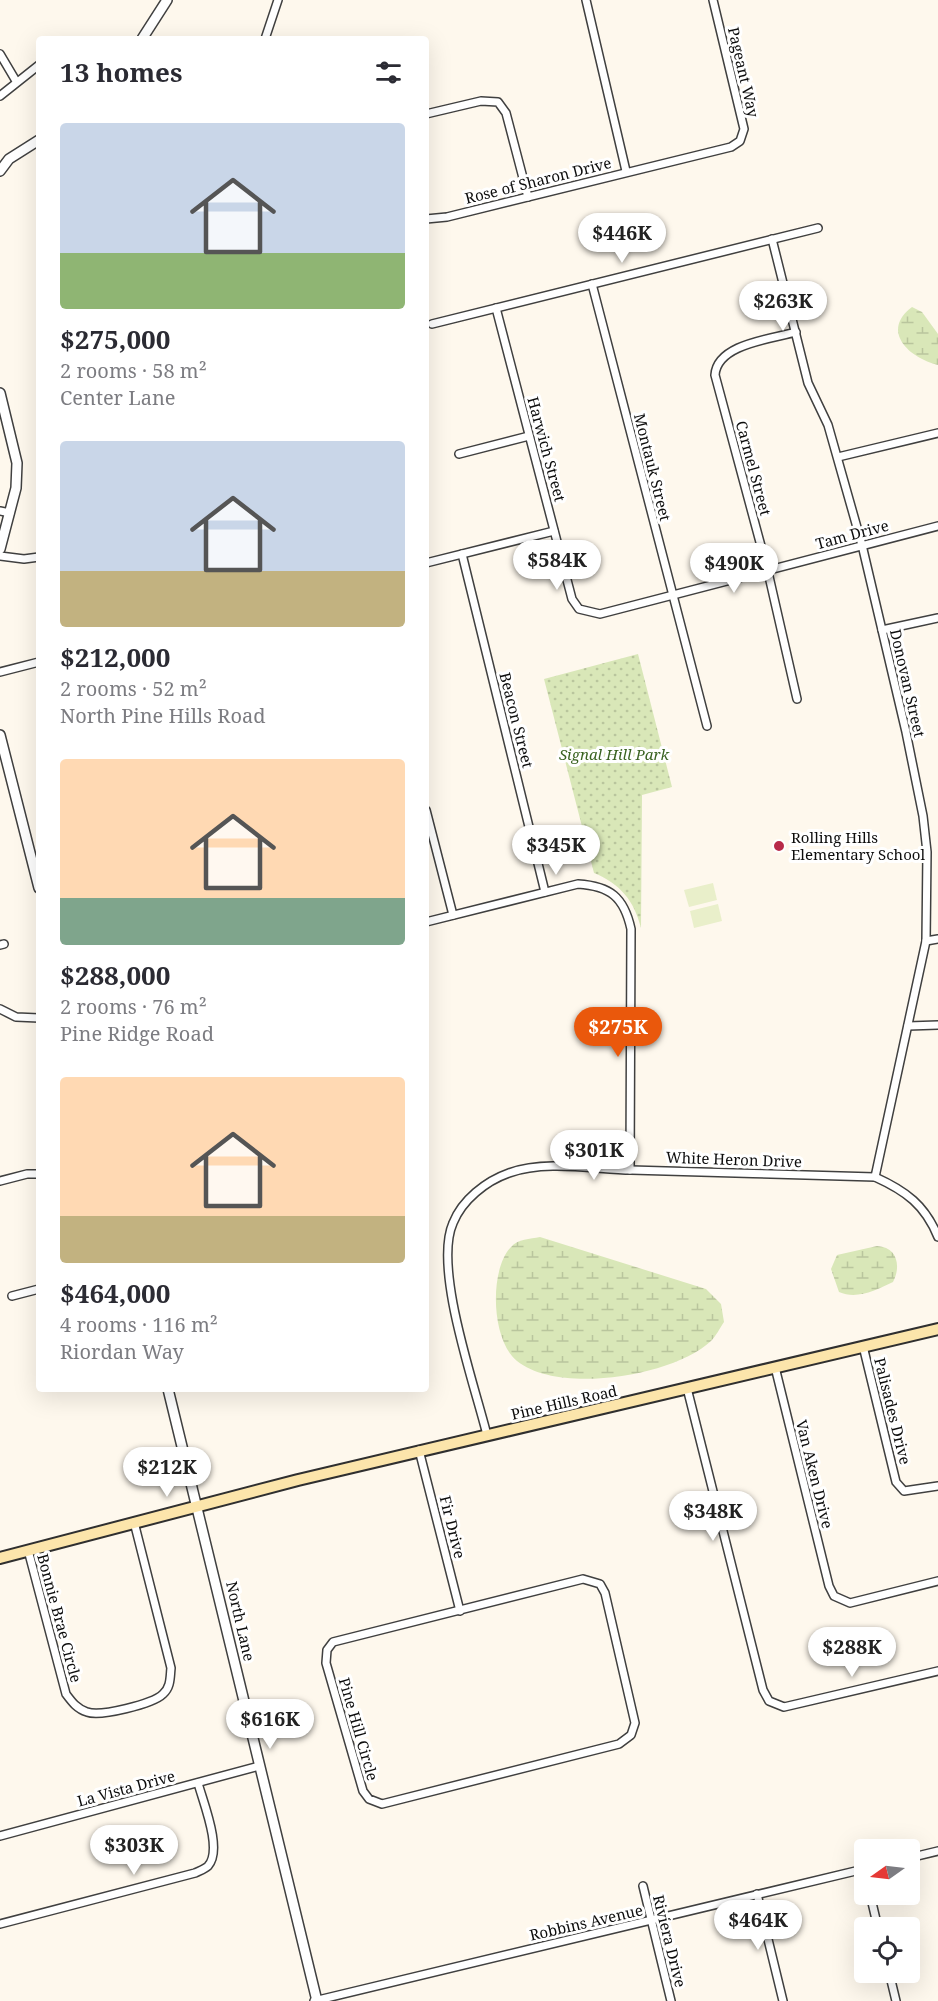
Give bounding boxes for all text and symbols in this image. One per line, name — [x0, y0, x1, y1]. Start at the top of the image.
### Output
street label: Pageant Way — [724, 25, 764, 120]
text: 13 homes — [60, 54, 182, 90]
icon: filters — [372, 56, 405, 89]
street label: Rose of Sharon Drive — [463, 152, 613, 208]
icon: home — [179, 162, 287, 270]
pin: $446K — [580, 213, 664, 264]
text: $446K — [592, 219, 652, 246]
pin: $263K — [741, 281, 825, 332]
text: $263K — [753, 287, 813, 314]
text: $275,000 — [60, 321, 170, 357]
text: 2 rooms · 58 m² — [60, 357, 207, 384]
text: Center Lane — [60, 384, 176, 411]
street label: Harwich Street — [523, 394, 571, 504]
street label: Montauk Street — [630, 411, 676, 523]
street label: Carmel Street — [732, 418, 776, 518]
icon: home — [179, 480, 287, 588]
street label: Tam Drive — [813, 515, 891, 553]
pin: $584K — [515, 540, 599, 591]
pin: $490K — [692, 543, 776, 594]
text: $584K — [527, 546, 587, 573]
text: $490K — [704, 549, 764, 576]
street label: Donovan Street — [886, 627, 930, 739]
text: $212,000 — [60, 639, 170, 675]
street label: Beacon Street — [495, 670, 539, 770]
text: 2 rooms · 52 m² — [60, 675, 207, 702]
text: North Pine Hills Road — [60, 702, 266, 729]
park label: Signal Hill Park — [559, 744, 670, 764]
icon: home — [179, 798, 287, 906]
pin: $345K — [514, 825, 598, 876]
place label: Rolling Hills Elementary School — [791, 827, 925, 864]
text: $345K — [526, 831, 586, 858]
marker: Rolling Hills Elementary School — [772, 839, 786, 853]
text: $288,000 — [60, 957, 170, 993]
text: 2 rooms · 76 m² — [60, 993, 207, 1020]
pin: $275K — [576, 1007, 660, 1058]
text: $275K — [588, 1013, 648, 1040]
text: Pine Ridge Road — [60, 1020, 214, 1047]
icon: home — [179, 1116, 287, 1224]
pin: $301K — [552, 1130, 636, 1181]
text: $301K — [564, 1136, 624, 1163]
street label: White Heron Drive — [666, 1147, 802, 1171]
text: $464,000 — [60, 1275, 170, 1311]
text: 4 rooms · 116 m² — [60, 1311, 218, 1338]
text: Riordan Way — [60, 1338, 184, 1365]
street label: Palisades Drive — [870, 1355, 916, 1467]
street label: Pine Hills Road — [509, 1380, 619, 1424]
street label: Van Aken Drive — [792, 1418, 838, 1530]
pin: $212K — [125, 1447, 209, 1498]
text: $212K — [137, 1453, 197, 1480]
pin: $348K — [671, 1491, 755, 1542]
street label: Fir Drive — [436, 1493, 470, 1561]
text: $348K — [683, 1497, 743, 1524]
street label: Bonnie Brae Circle — [33, 1551, 87, 1685]
street label: North Lane — [222, 1579, 260, 1663]
pin: $288K — [810, 1627, 894, 1678]
text: $288K — [822, 1633, 882, 1660]
street label: Pine Hill Circle — [335, 1675, 383, 1783]
pin: $616K — [228, 1699, 312, 1750]
text: $616K — [240, 1705, 300, 1732]
street label: La Vista Drive — [75, 1765, 177, 1811]
pin: $303K — [92, 1825, 176, 1876]
text: $303K — [104, 1831, 164, 1858]
north arrow — [854, 1839, 920, 1905]
map controls — [854, 1839, 920, 1983]
street label: Riviera Drive — [649, 1893, 691, 1989]
street label: Robbins Avenue — [527, 1899, 645, 1945]
pin: $464K — [716, 1900, 800, 1951]
text: $464K — [728, 1906, 788, 1933]
button: locate — [854, 1917, 920, 1983]

